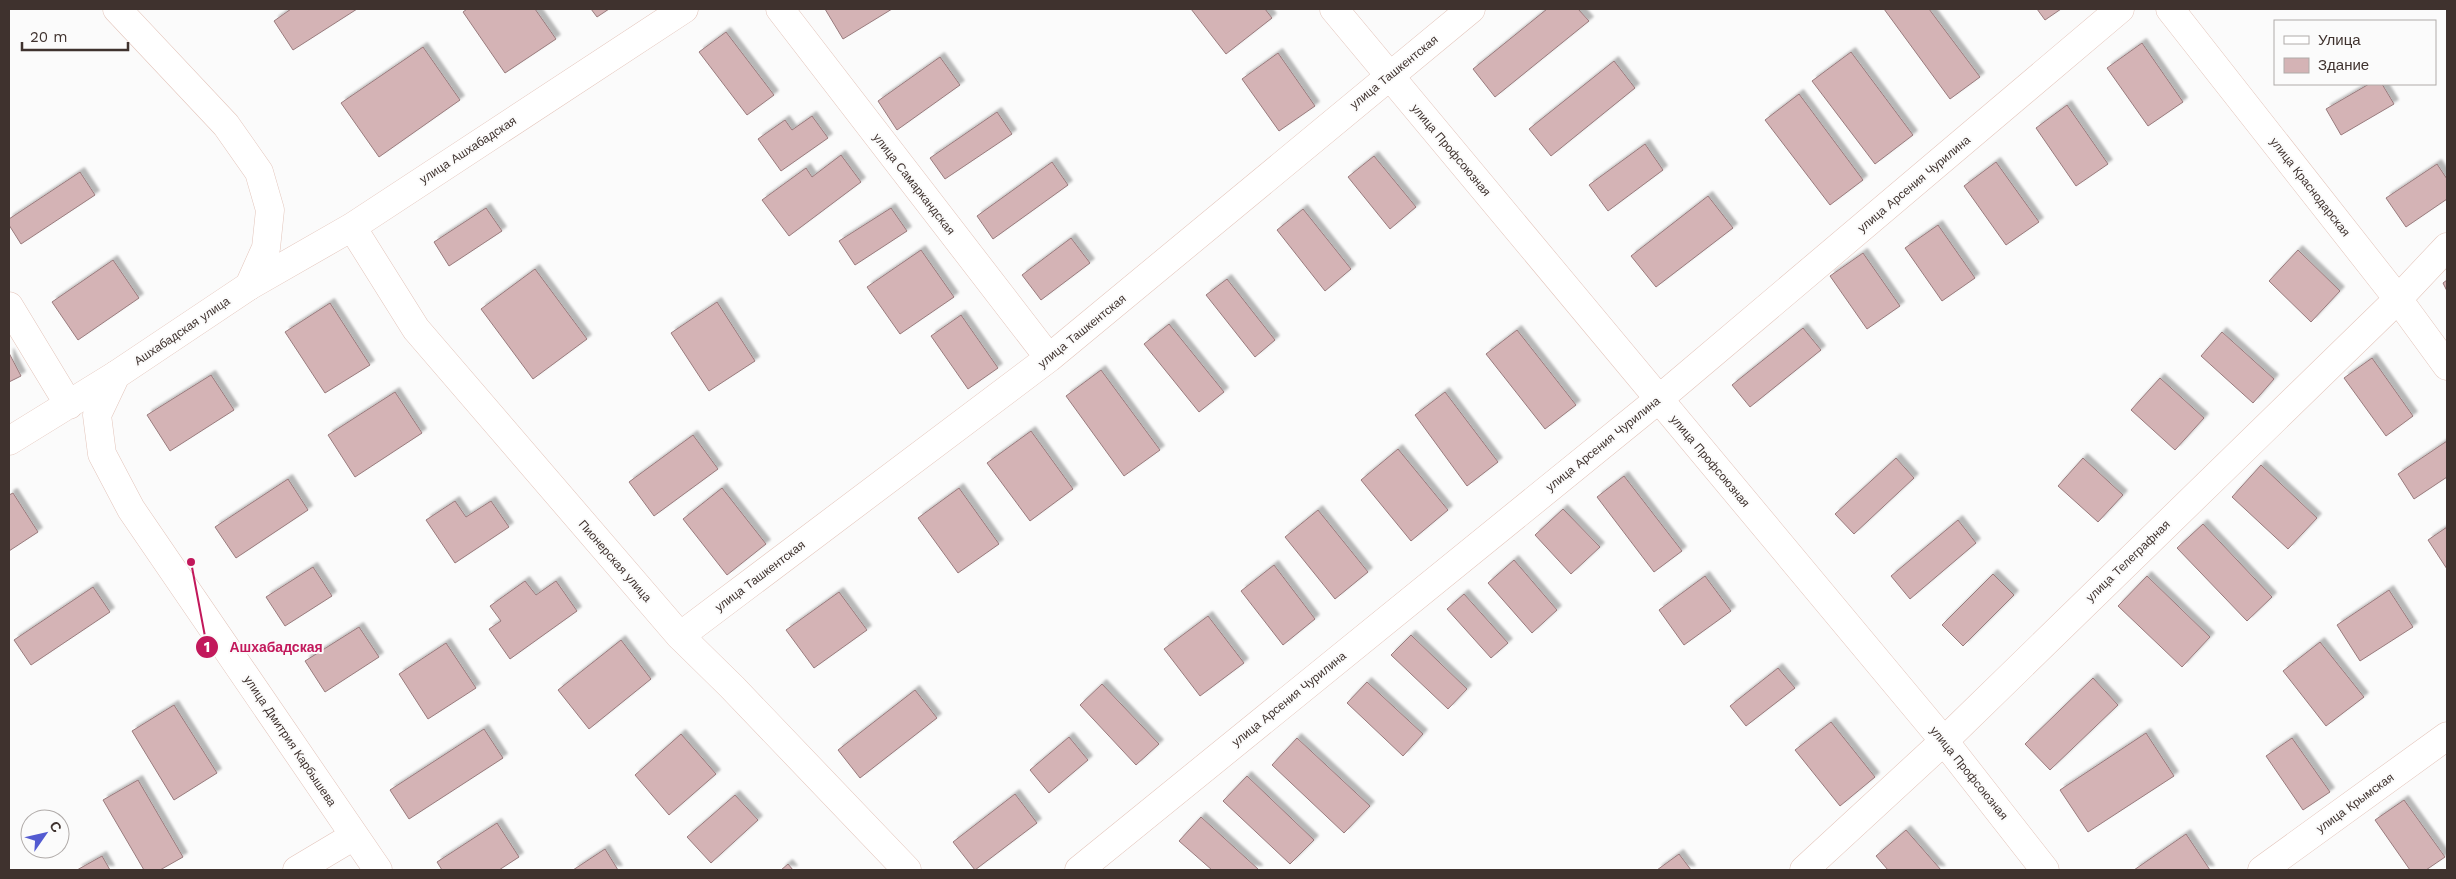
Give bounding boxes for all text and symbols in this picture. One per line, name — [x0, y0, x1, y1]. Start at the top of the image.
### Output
scale bar — [22, 20, 129, 52]
legend — [2274, 20, 2436, 85]
text: 20 m — [30, 28, 68, 46]
text: Улица — [2318, 31, 2361, 49]
street label: улица Ташкентская — [1347, 32, 1441, 112]
text: Здание — [2318, 56, 2369, 74]
street label: улица Профсоюзная — [1408, 101, 1494, 199]
street label: улица Ашхабадская — [417, 114, 519, 186]
street label: улица Самаркандская — [870, 131, 958, 237]
street label: улица Арсения Чурилина — [1855, 133, 1973, 235]
street label: улица Краснодарская — [2267, 135, 2353, 239]
street label: улица Ташкентская — [1035, 291, 1129, 371]
street label: Ашхабадская улица — [132, 294, 233, 368]
street label: улица Арсения Чурилина — [1543, 393, 1663, 494]
street label: улица Профсоюзная — [1667, 412, 1753, 510]
street label: Пионерская улица — [576, 517, 655, 605]
street label: улица Телеграфная — [2083, 517, 2173, 605]
street label: улица Ташкентская — [712, 538, 808, 614]
callout: Ашхабадская — [195, 632, 333, 661]
text: 1 — [204, 638, 210, 656]
text: Ашхабадская — [229, 639, 323, 655]
street label: улица Арсения Чурилина — [1229, 648, 1349, 749]
street label: улица Дмитрия Карбышева — [241, 673, 339, 809]
street label: улица Профсоюзная — [1927, 724, 2011, 822]
street label: улица Крымская — [2314, 770, 2396, 836]
north arrow — [20, 809, 70, 859]
text: С — [46, 818, 65, 835]

